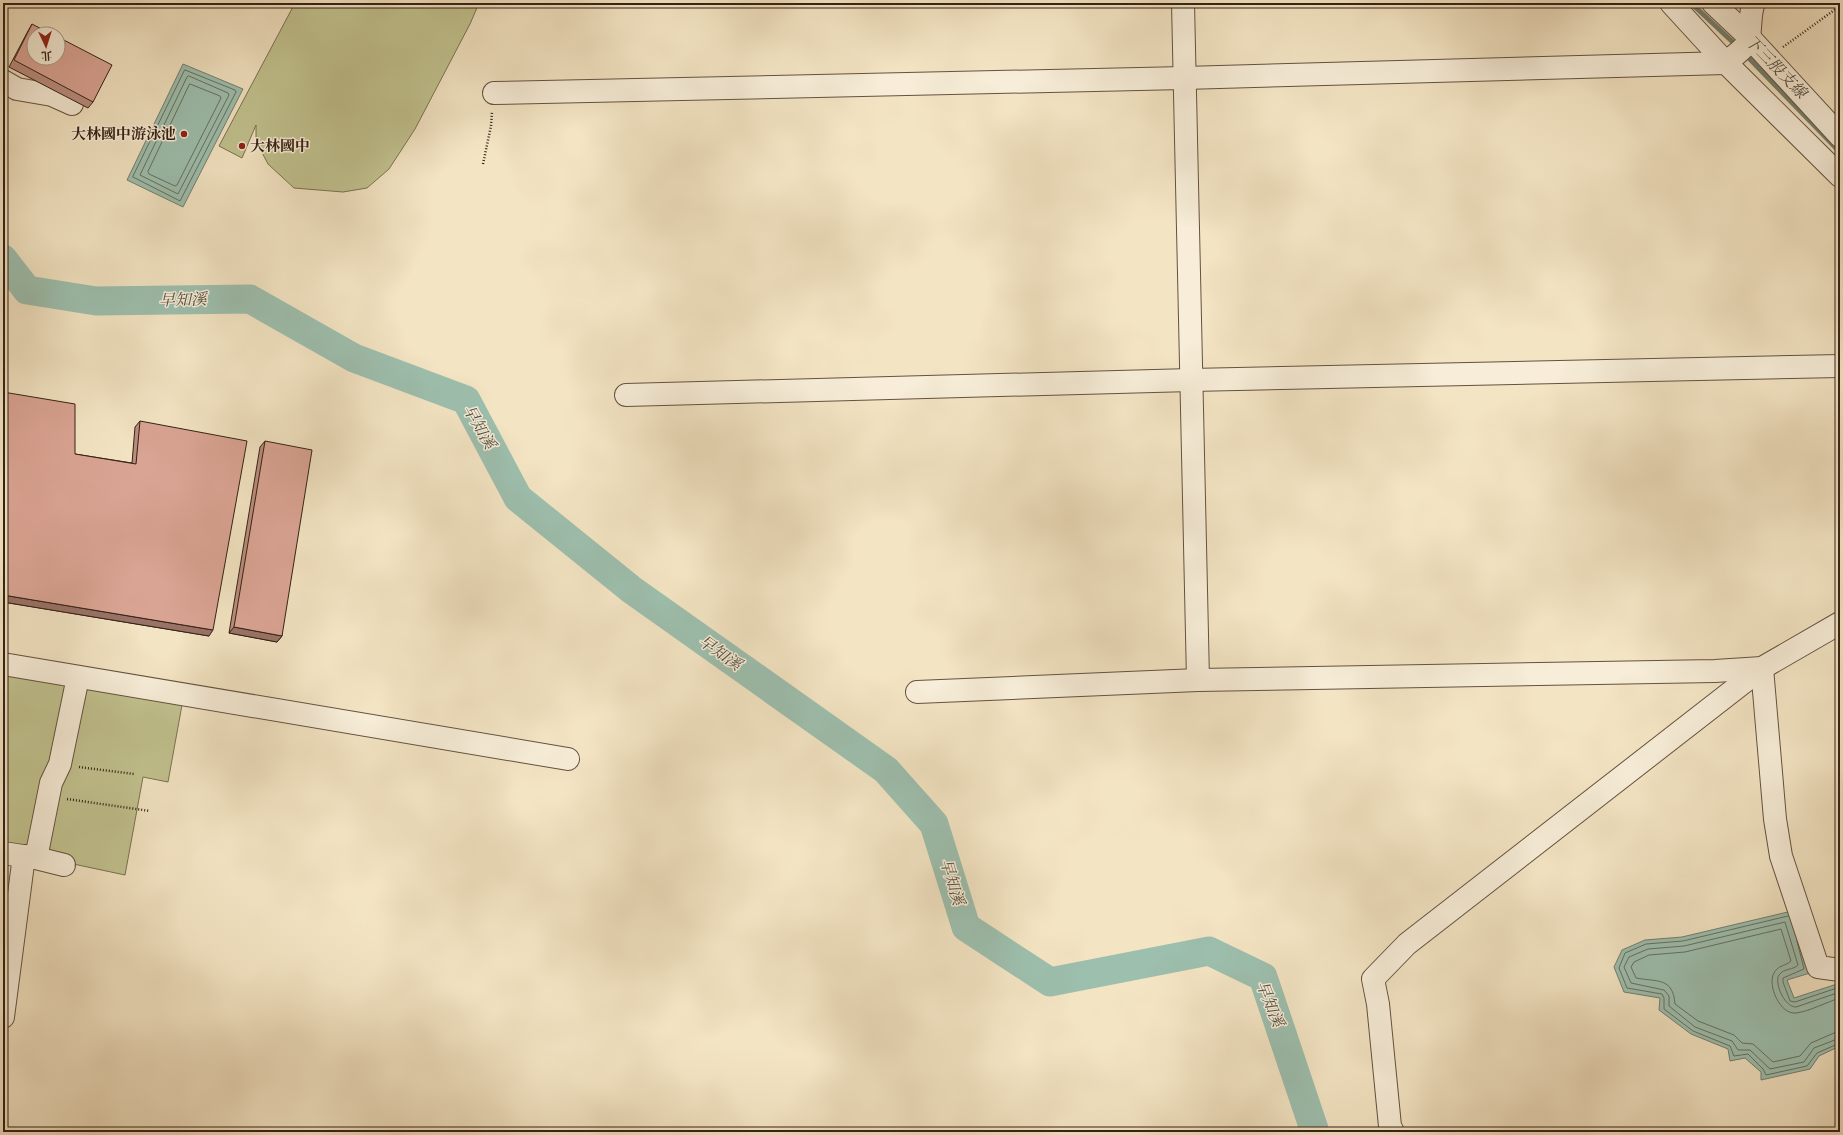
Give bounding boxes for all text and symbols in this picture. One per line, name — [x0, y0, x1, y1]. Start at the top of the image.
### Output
north arrow — [26, 26, 66, 66]
water label: 下三股支線 — [1740, 31, 1813, 105]
text: 北 — [41, 48, 53, 63]
place label: 大林國中游泳池 — [71, 124, 176, 144]
marker: 大林國中游泳池 — [179, 129, 189, 139]
place label: 大林國中 — [250, 136, 310, 156]
marker: 大林國中 — [237, 141, 247, 151]
water label: 早知溪 — [159, 289, 209, 311]
water label: 早知溪 — [457, 401, 502, 455]
water label: 早知溪 — [694, 630, 748, 677]
water label: 早知溪 — [934, 856, 970, 910]
water label: 早知溪 — [1251, 978, 1290, 1032]

